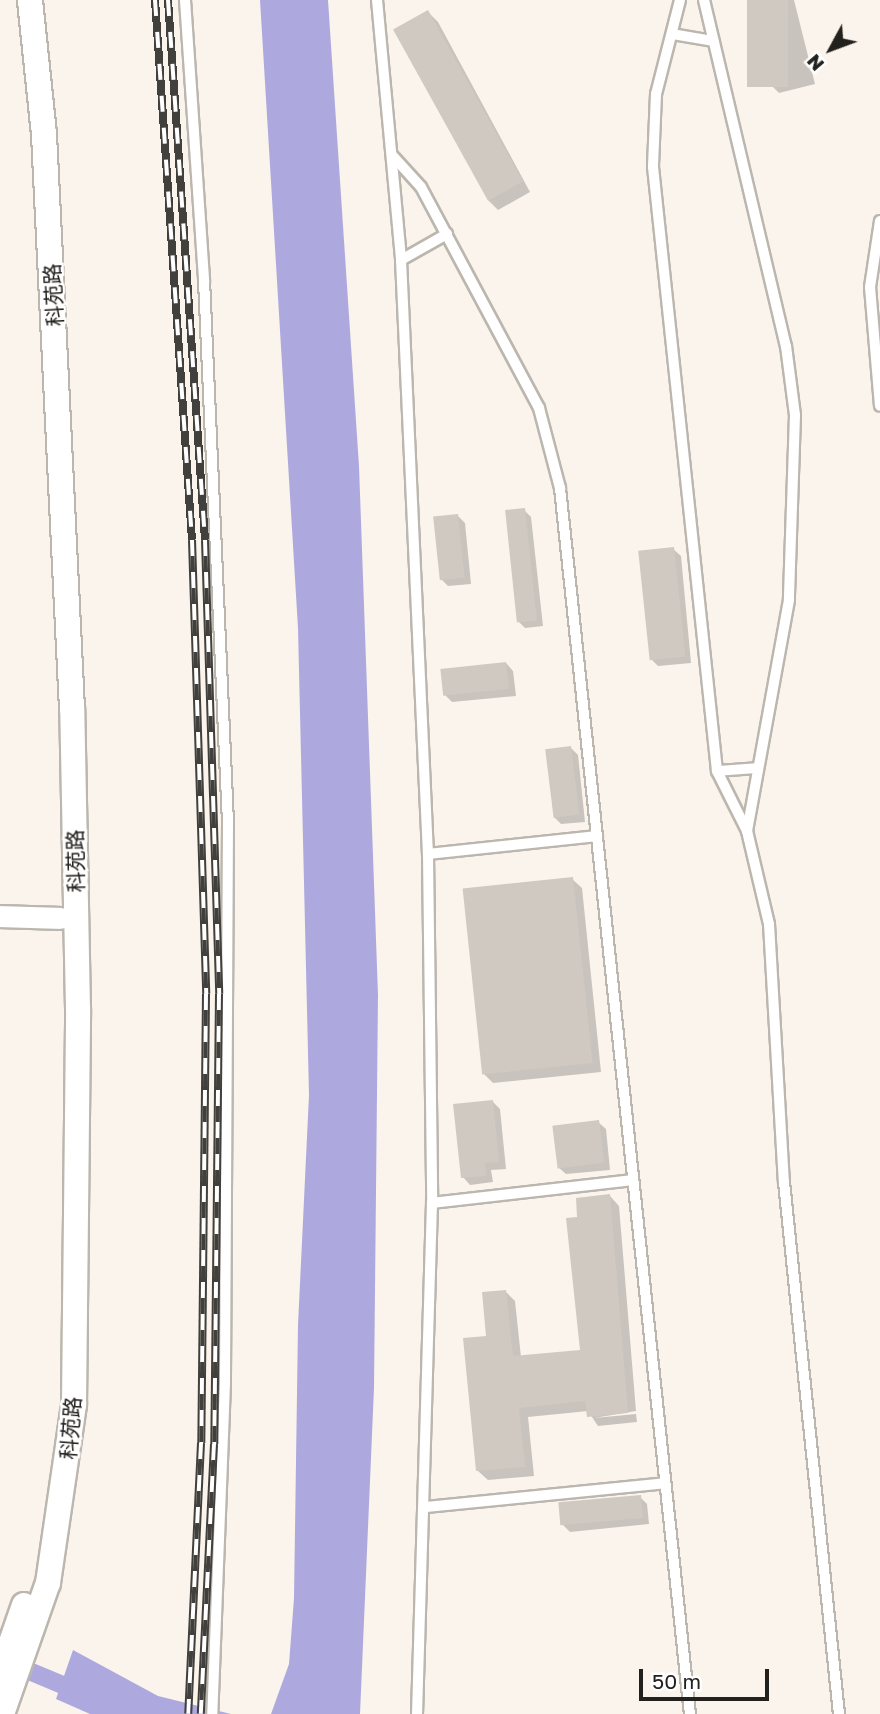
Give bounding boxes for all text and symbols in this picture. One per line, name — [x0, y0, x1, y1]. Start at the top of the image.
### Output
north arrow — [796, 14, 866, 84]
text: N — [801, 50, 828, 76]
street label: 科苑路 — [39, 263, 67, 327]
street label: 科苑路 — [62, 829, 88, 893]
street label: 科苑路 — [55, 1396, 85, 1460]
scale bar — [642, 1654, 772, 1698]
text: 50 m — [652, 1668, 701, 1694]

